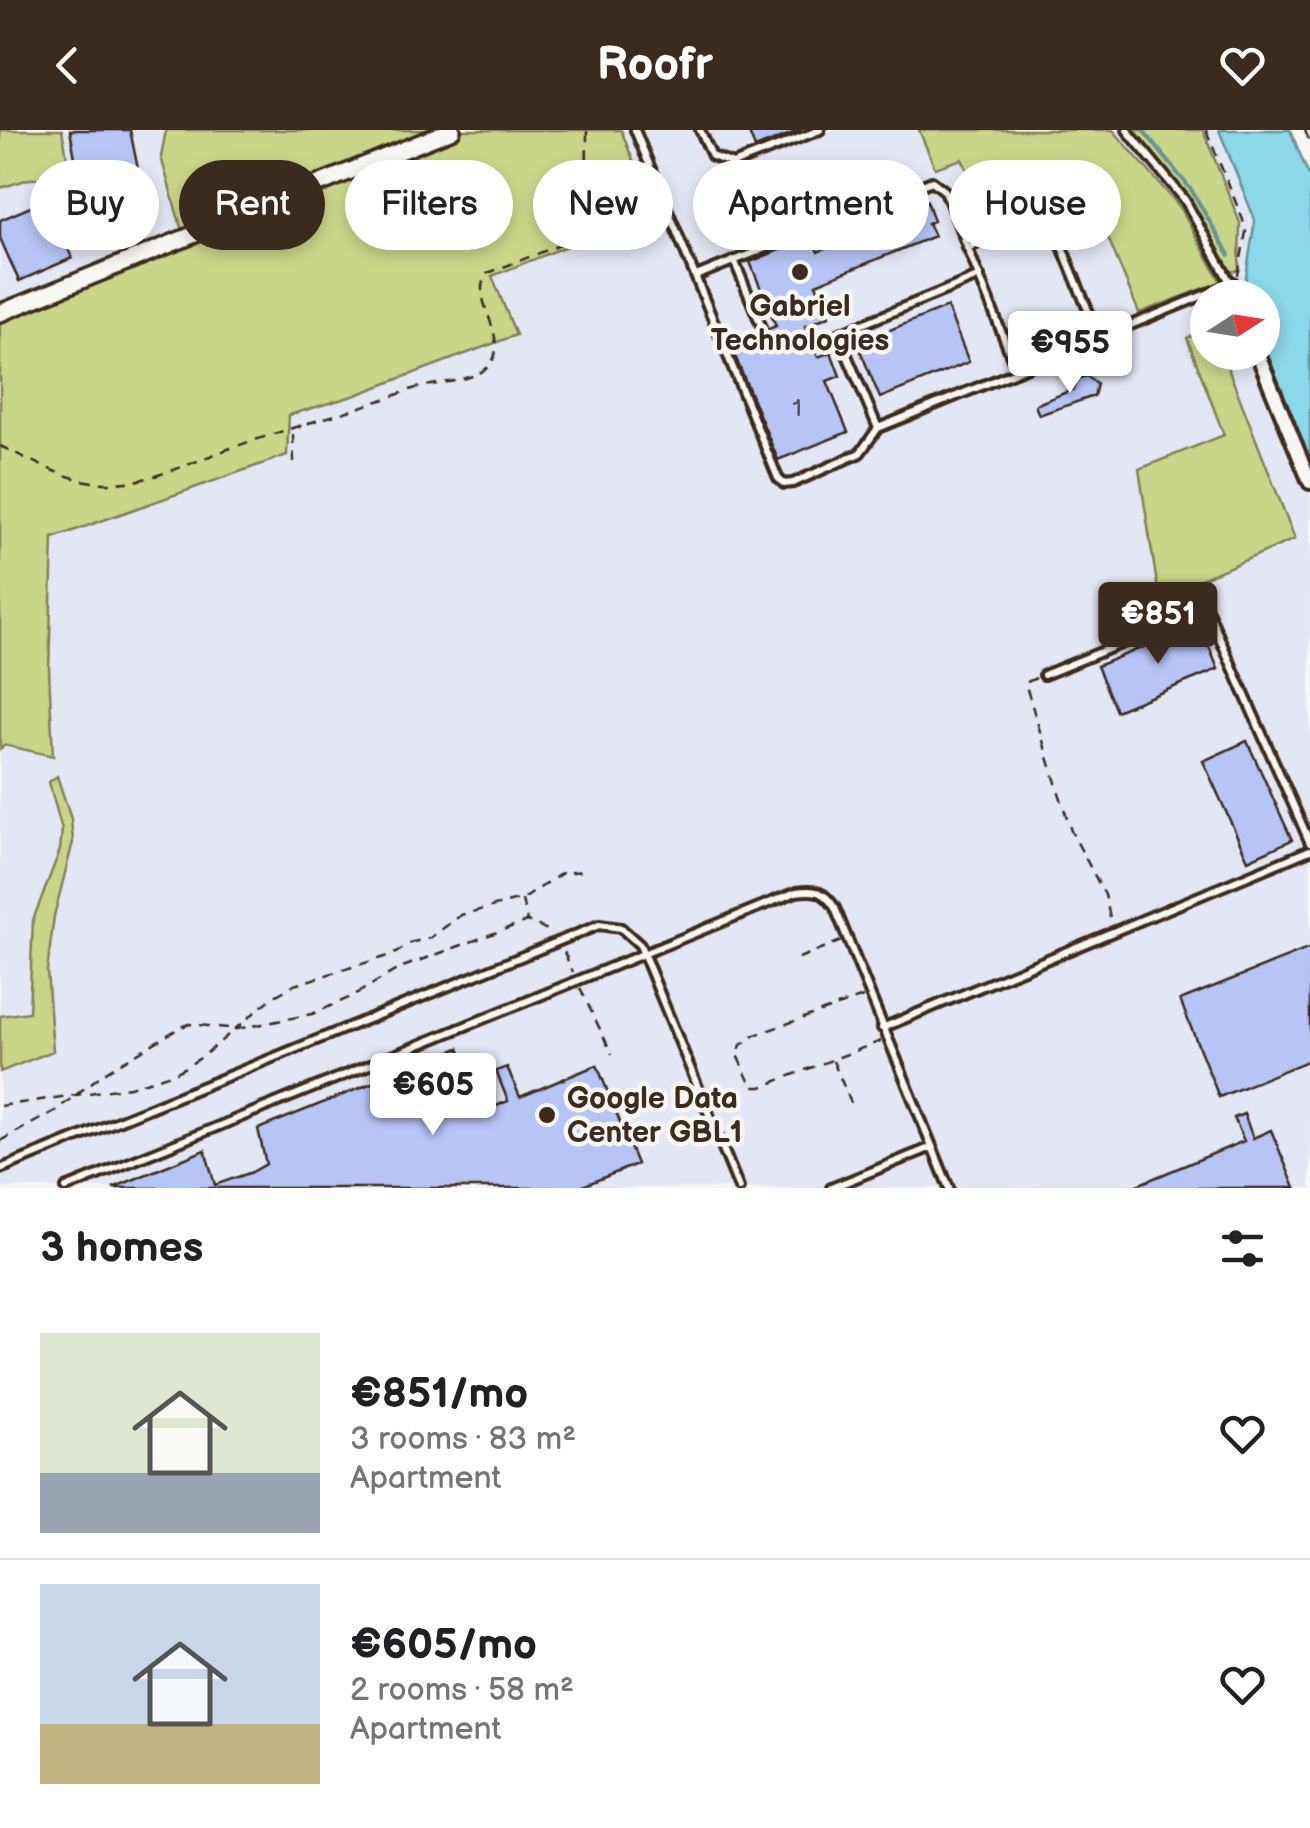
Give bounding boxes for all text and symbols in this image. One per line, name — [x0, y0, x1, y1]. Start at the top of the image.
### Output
icon: back — [40, 38, 95, 93]
text: Roofr — [597, 38, 713, 93]
icon: heart — [1215, 38, 1270, 93]
chip: Buy — [30, 160, 159, 250]
chip: Rent — [179, 160, 325, 250]
chip: Filters — [345, 160, 513, 250]
chip: New — [533, 160, 673, 250]
chip: Apartment — [693, 160, 929, 250]
chip: House — [949, 160, 1121, 250]
marker: Gabriel Technologies — [789, 261, 811, 283]
north arrow — [1190, 280, 1280, 370]
map controls — [1190, 280, 1280, 370]
place label: Gabriel Technologies — [711, 289, 889, 359]
pin: €955 — [1011, 311, 1129, 396]
text: €955 — [1030, 324, 1110, 363]
house number: 1 — [792, 393, 802, 424]
pin: €851 — [1099, 582, 1217, 667]
text: €851 — [1120, 595, 1196, 634]
pin: €605 — [374, 1053, 492, 1138]
text: €605 — [392, 1066, 474, 1105]
place label: Google Data Center GBL1 — [567, 1081, 742, 1151]
marker: Google Data Center GBL1 — [536, 1104, 558, 1126]
icon: filters — [1215, 1221, 1270, 1276]
text: 3 homes — [40, 1223, 203, 1274]
text: €851/mo — [350, 1369, 528, 1420]
icon: home — [120, 1373, 240, 1493]
icon: heart — [1215, 1406, 1270, 1461]
text: 3 rooms · 83 m² — [350, 1420, 576, 1459]
text: Apartment — [350, 1459, 501, 1498]
text: €605/mo — [350, 1620, 537, 1671]
icon: home — [120, 1624, 240, 1744]
icon: heart — [1215, 1657, 1270, 1712]
text: 2 rooms · 58 m² — [350, 1671, 574, 1710]
text: Apartment — [350, 1710, 501, 1749]

